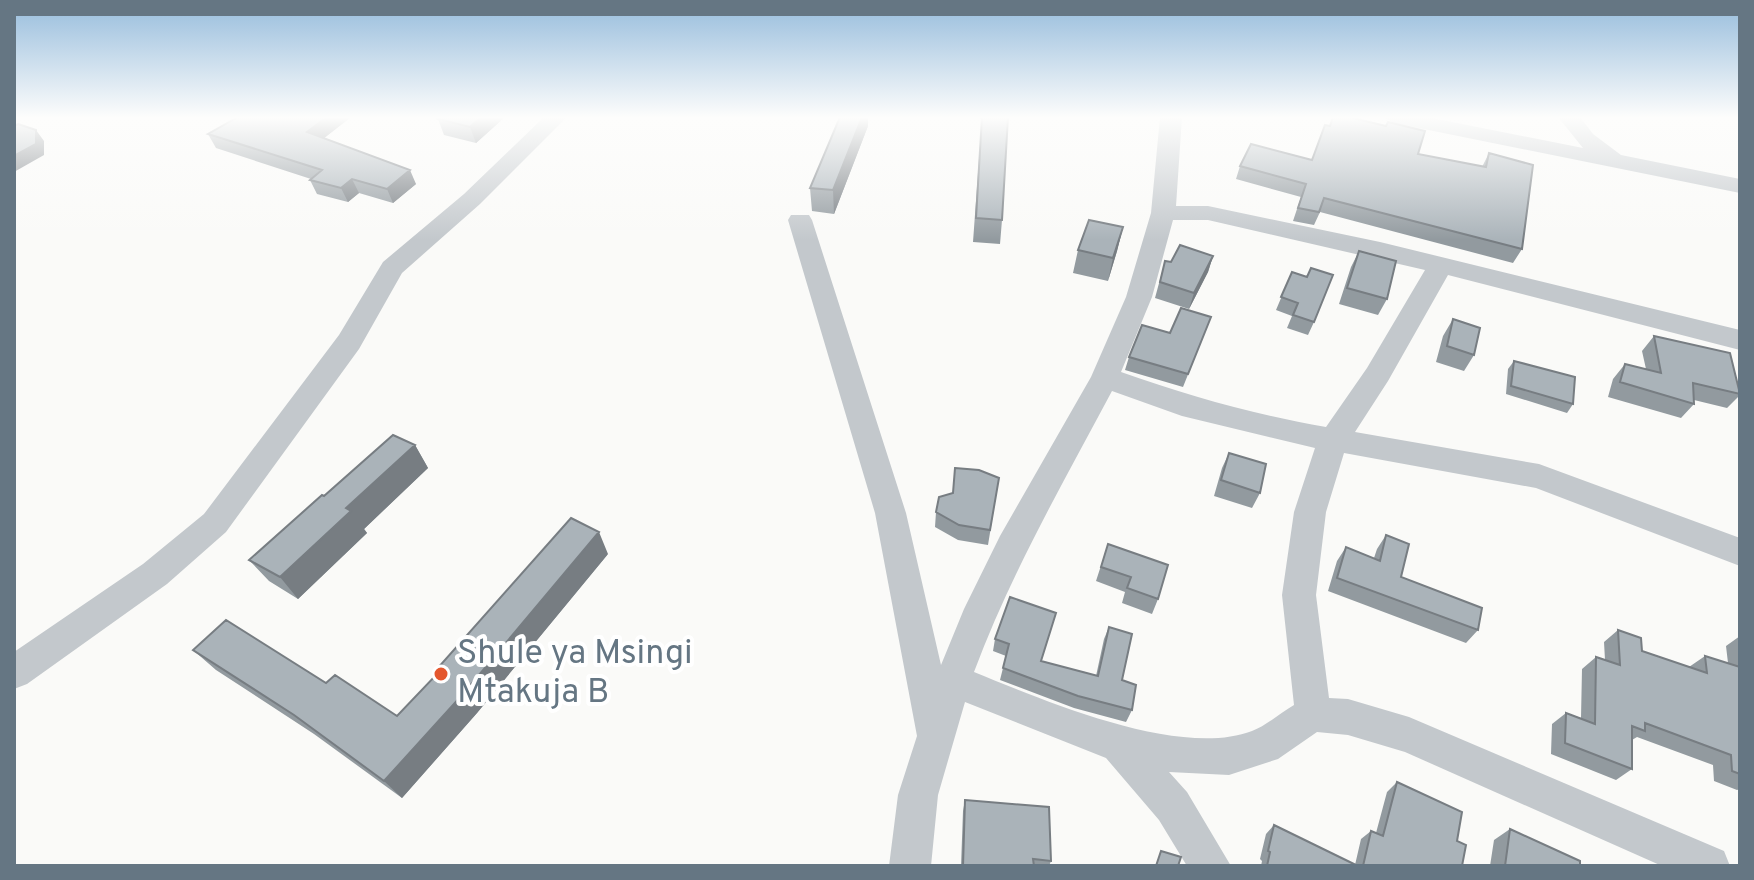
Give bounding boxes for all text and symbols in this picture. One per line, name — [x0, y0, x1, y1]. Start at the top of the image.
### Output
place label: Shule ya Msingi Mtakuja B — [457, 633, 693, 715]
marker: Shule ya Msingi Mtakuja B — [432, 665, 450, 683]

